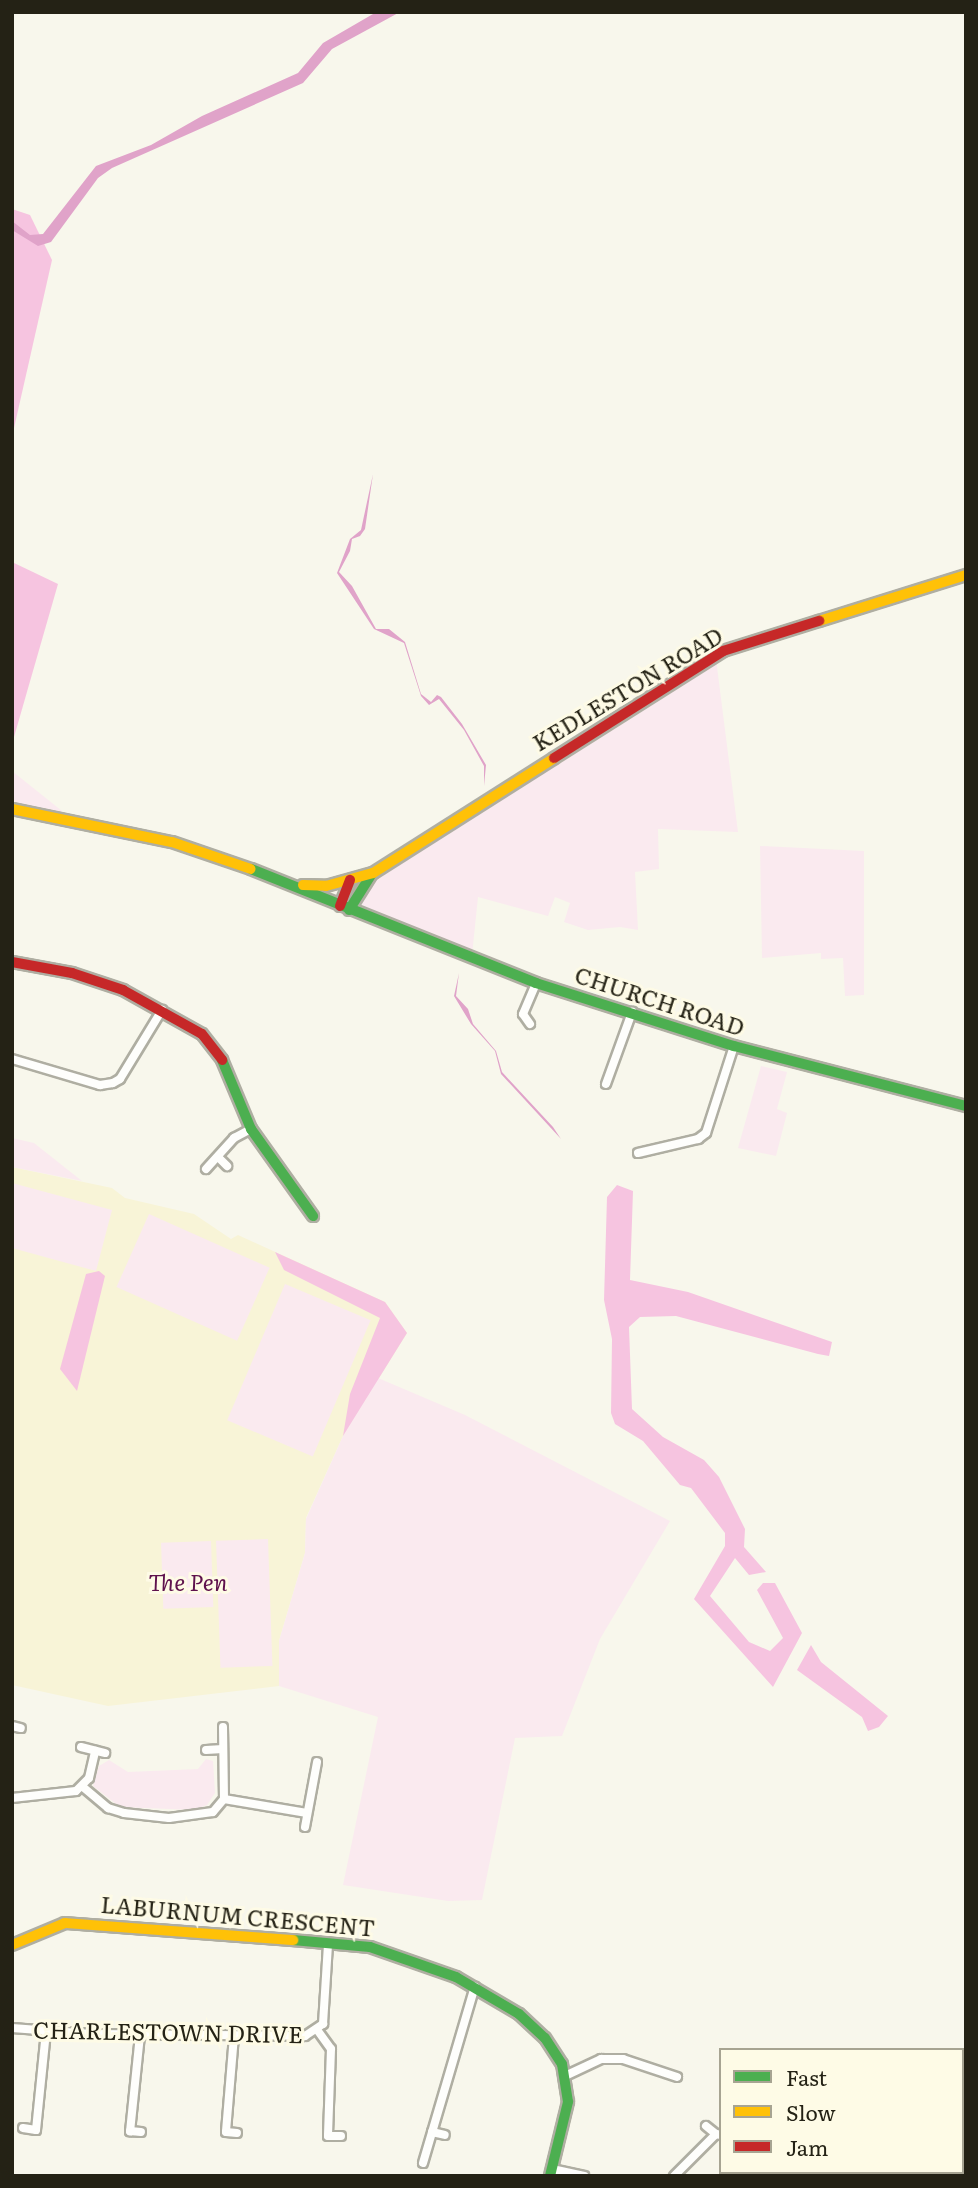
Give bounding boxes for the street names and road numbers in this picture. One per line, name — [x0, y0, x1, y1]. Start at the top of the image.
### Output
street label: KEDLESTON ROAD — [527, 620, 727, 756]
street label: CHURCH ROAD — [572, 960, 748, 1040]
street label: LABURNUM CRESCENT — [100, 1889, 376, 1941]
street label: CHARLESTOWN DRIVE — [33, 2015, 303, 2047]

